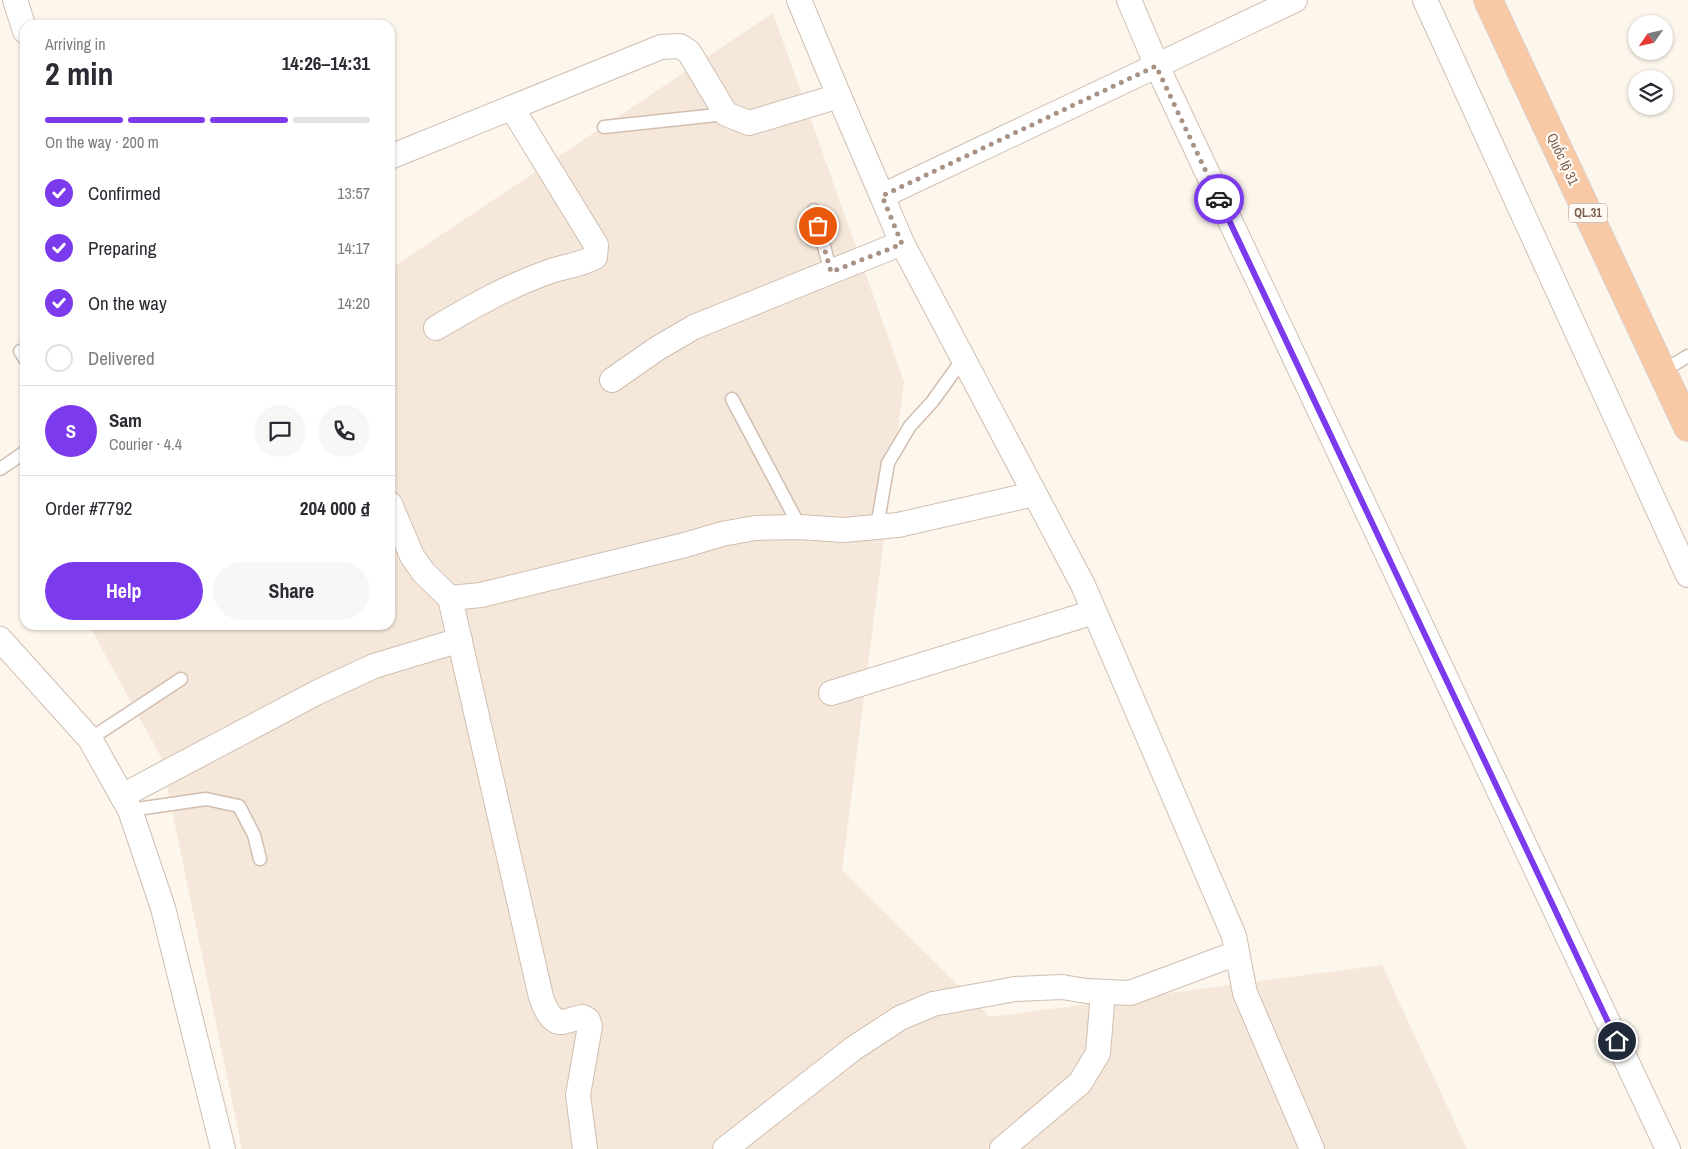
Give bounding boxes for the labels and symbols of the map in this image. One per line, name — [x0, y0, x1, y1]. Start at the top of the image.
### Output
north arrow — [1628, 15, 1672, 60]
street label: Quốc lộ 31 — [1543, 130, 1583, 189]
courier — [1194, 174, 1244, 224]
road number: QL.31 — [1569, 204, 1607, 222]
pin — [797, 205, 839, 247]
pin — [1596, 1020, 1638, 1062]

